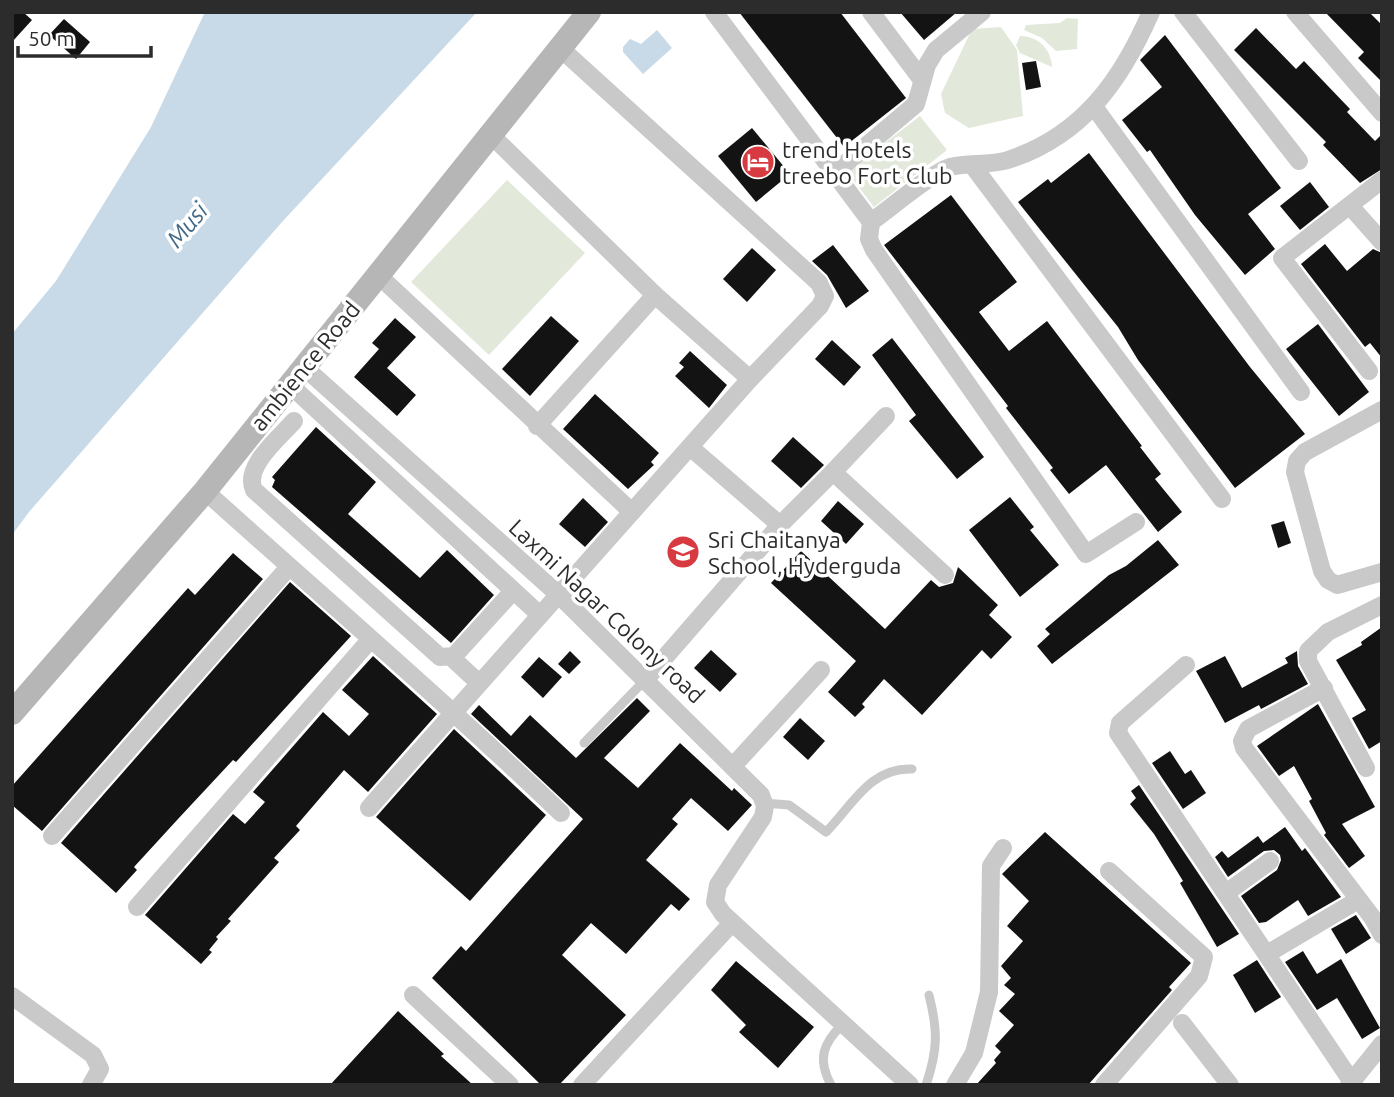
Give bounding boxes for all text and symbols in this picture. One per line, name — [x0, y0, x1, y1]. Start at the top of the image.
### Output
scale bar — [18, 14, 150, 58]
text: 50 m — [28, 26, 75, 50]
place label: trend Hotels treebo Fort Club — [782, 137, 953, 188]
hotel icon: trend Hotels treebo Fort Club — [739, 143, 777, 181]
water label: Musi — [161, 197, 214, 253]
street label: ambience Road — [246, 297, 364, 435]
street label: Laxmi Nagar Colony road — [505, 514, 709, 708]
place label: Sri Chaitanya School, Hyderguda — [708, 527, 901, 578]
school or university icon: Sri Chaitanya School, Hyderguda — [664, 533, 702, 571]

